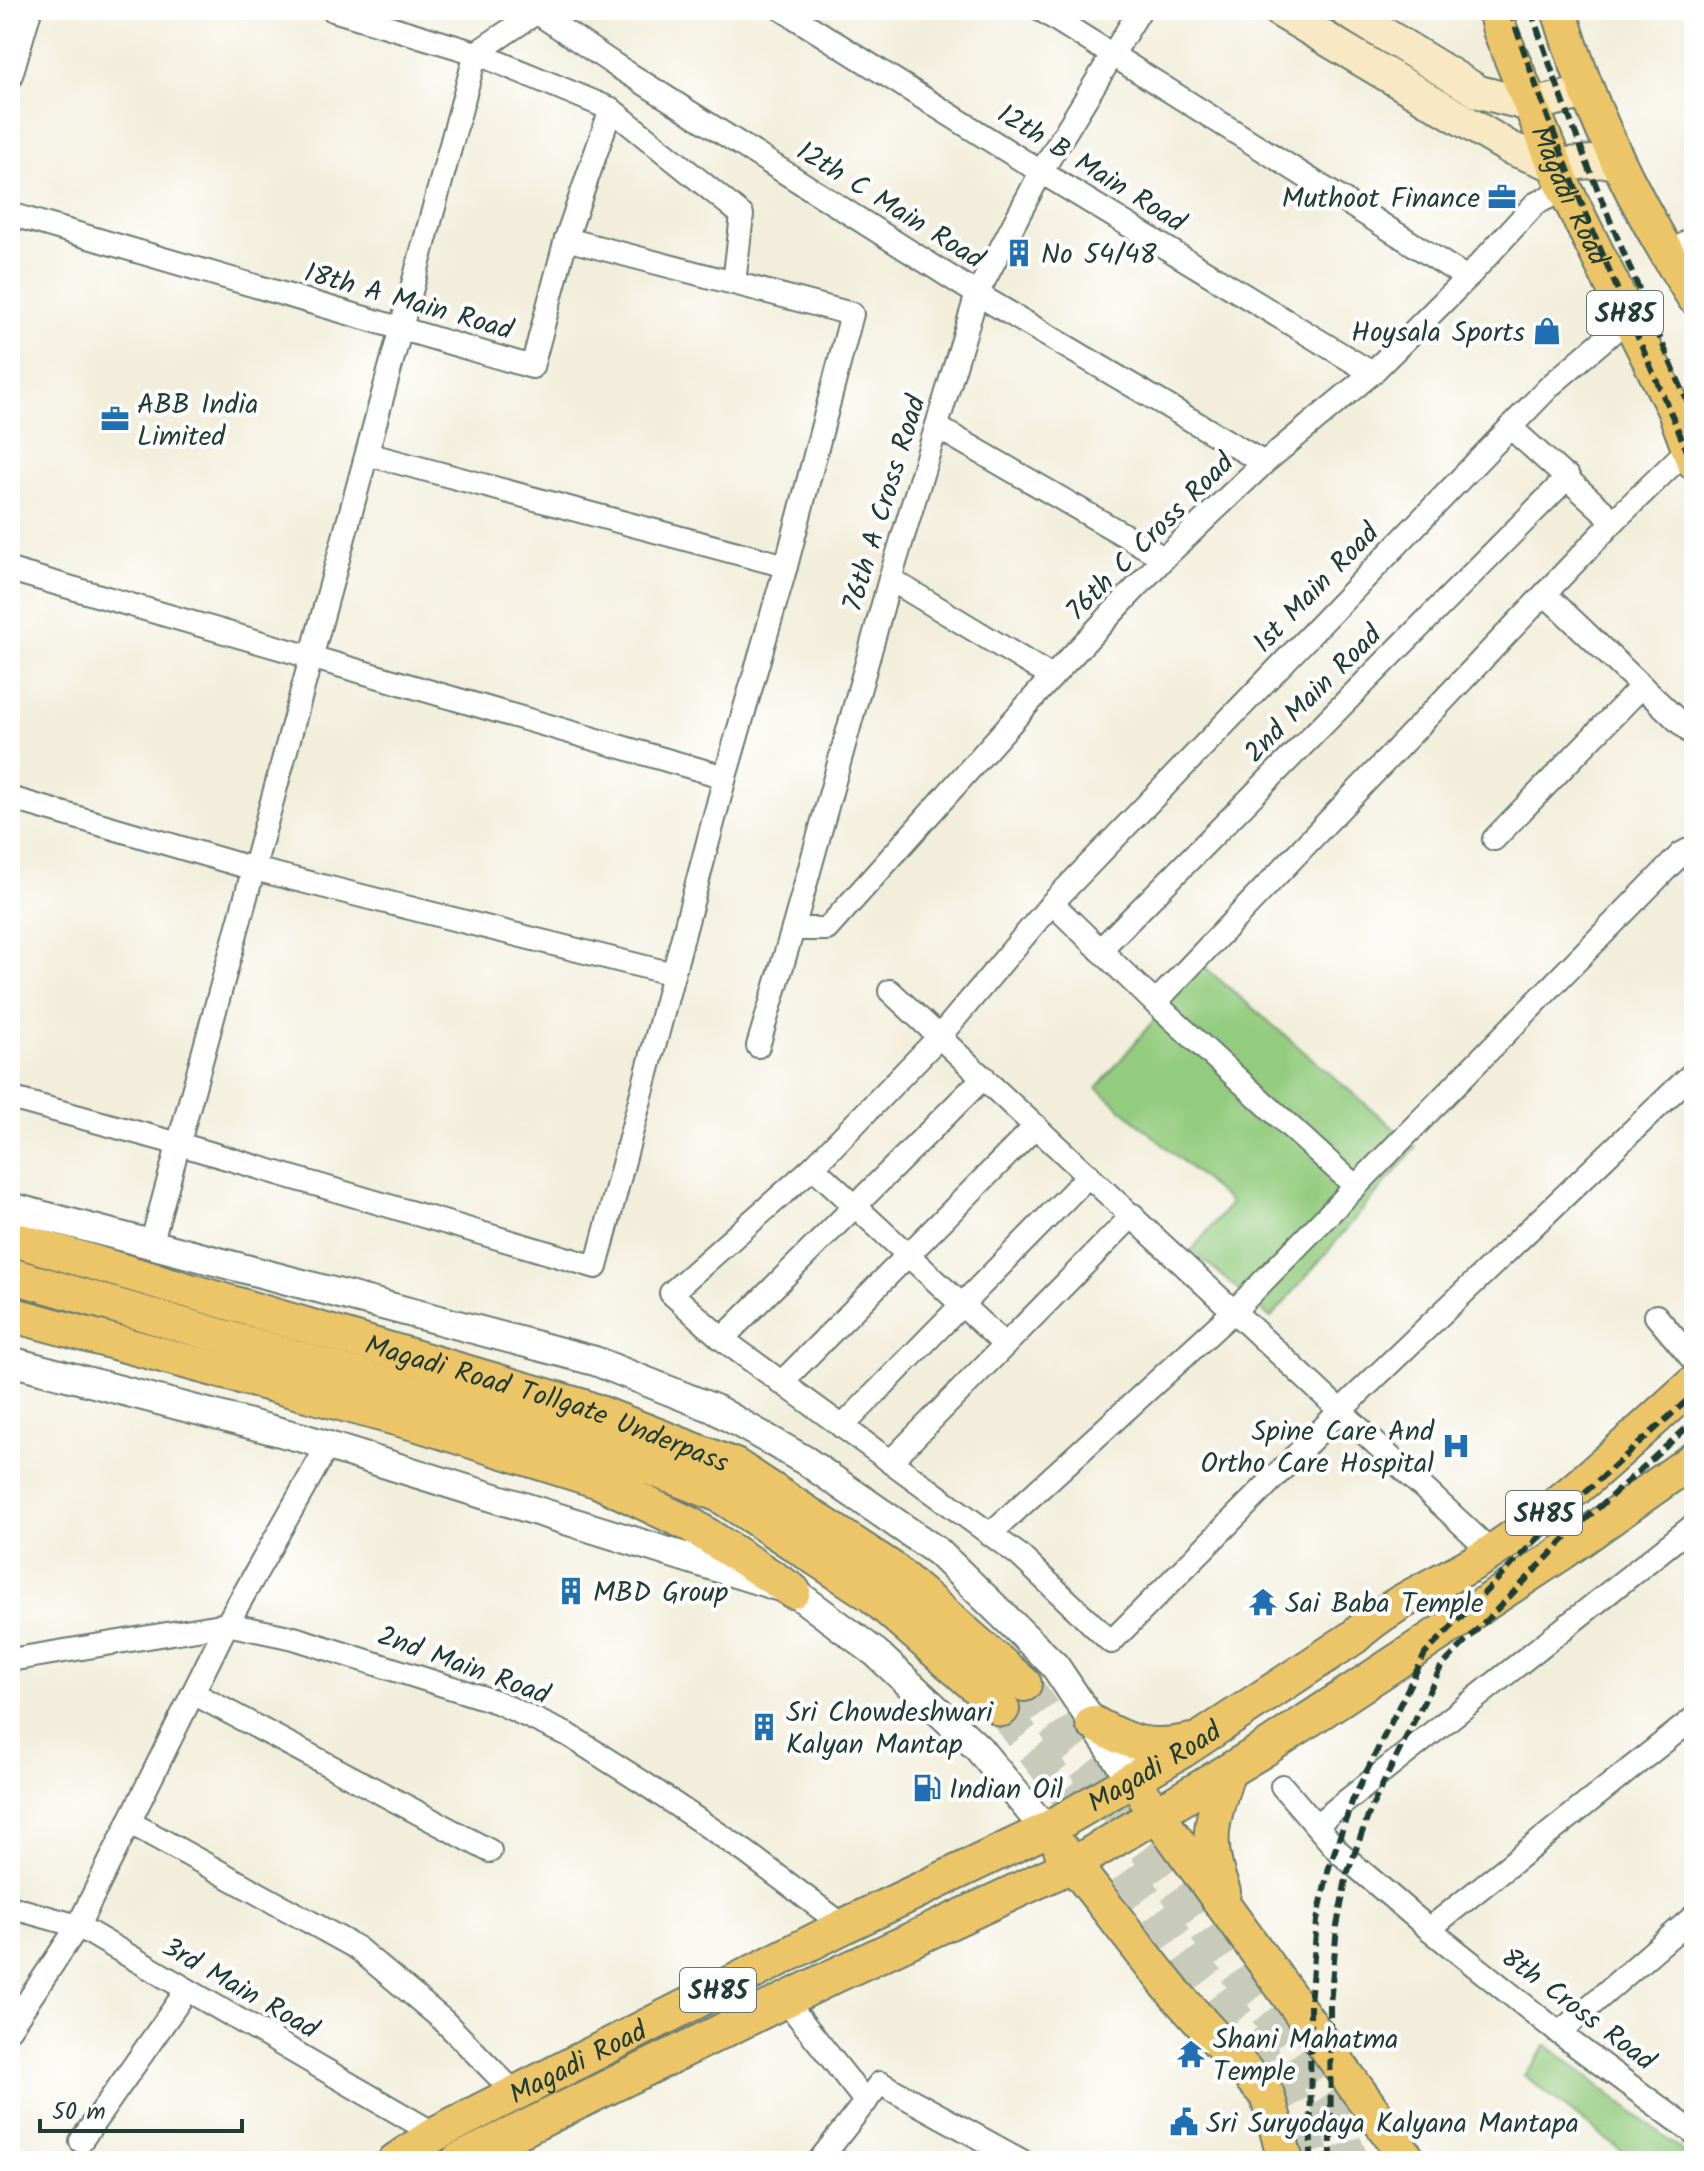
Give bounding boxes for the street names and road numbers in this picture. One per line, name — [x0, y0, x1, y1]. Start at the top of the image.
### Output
street label: 12th B Main Road — [987, 93, 1195, 246]
street label: Magadi Road — [1516, 119, 1620, 275]
street label: 12th C Main Road — [787, 130, 993, 283]
street label: 18th A Main Road — [299, 251, 519, 354]
road number: SH85 — [1587, 291, 1663, 335]
street label: 76th A Cross Road — [831, 389, 940, 617]
street label: 76th C Cross Road — [1056, 442, 1246, 633]
street label: 1st Main Road — [1243, 512, 1392, 664]
street label: 2nd Main Road — [1234, 614, 1394, 775]
street label: Magadi Road Tollgate Underpass — [359, 1324, 735, 1486]
road number: SH85 — [1506, 1491, 1582, 1535]
street label: 2nd Main Road — [371, 1614, 557, 1719]
street label: Magadi Road — [1079, 1710, 1232, 1826]
street label: 3rd Main Road — [153, 1926, 328, 2053]
street label: 8th Cross Road — [1491, 1937, 1665, 2084]
road number: SH85 — [680, 1968, 756, 2012]
street label: Magadi Road — [502, 2009, 656, 2118]

